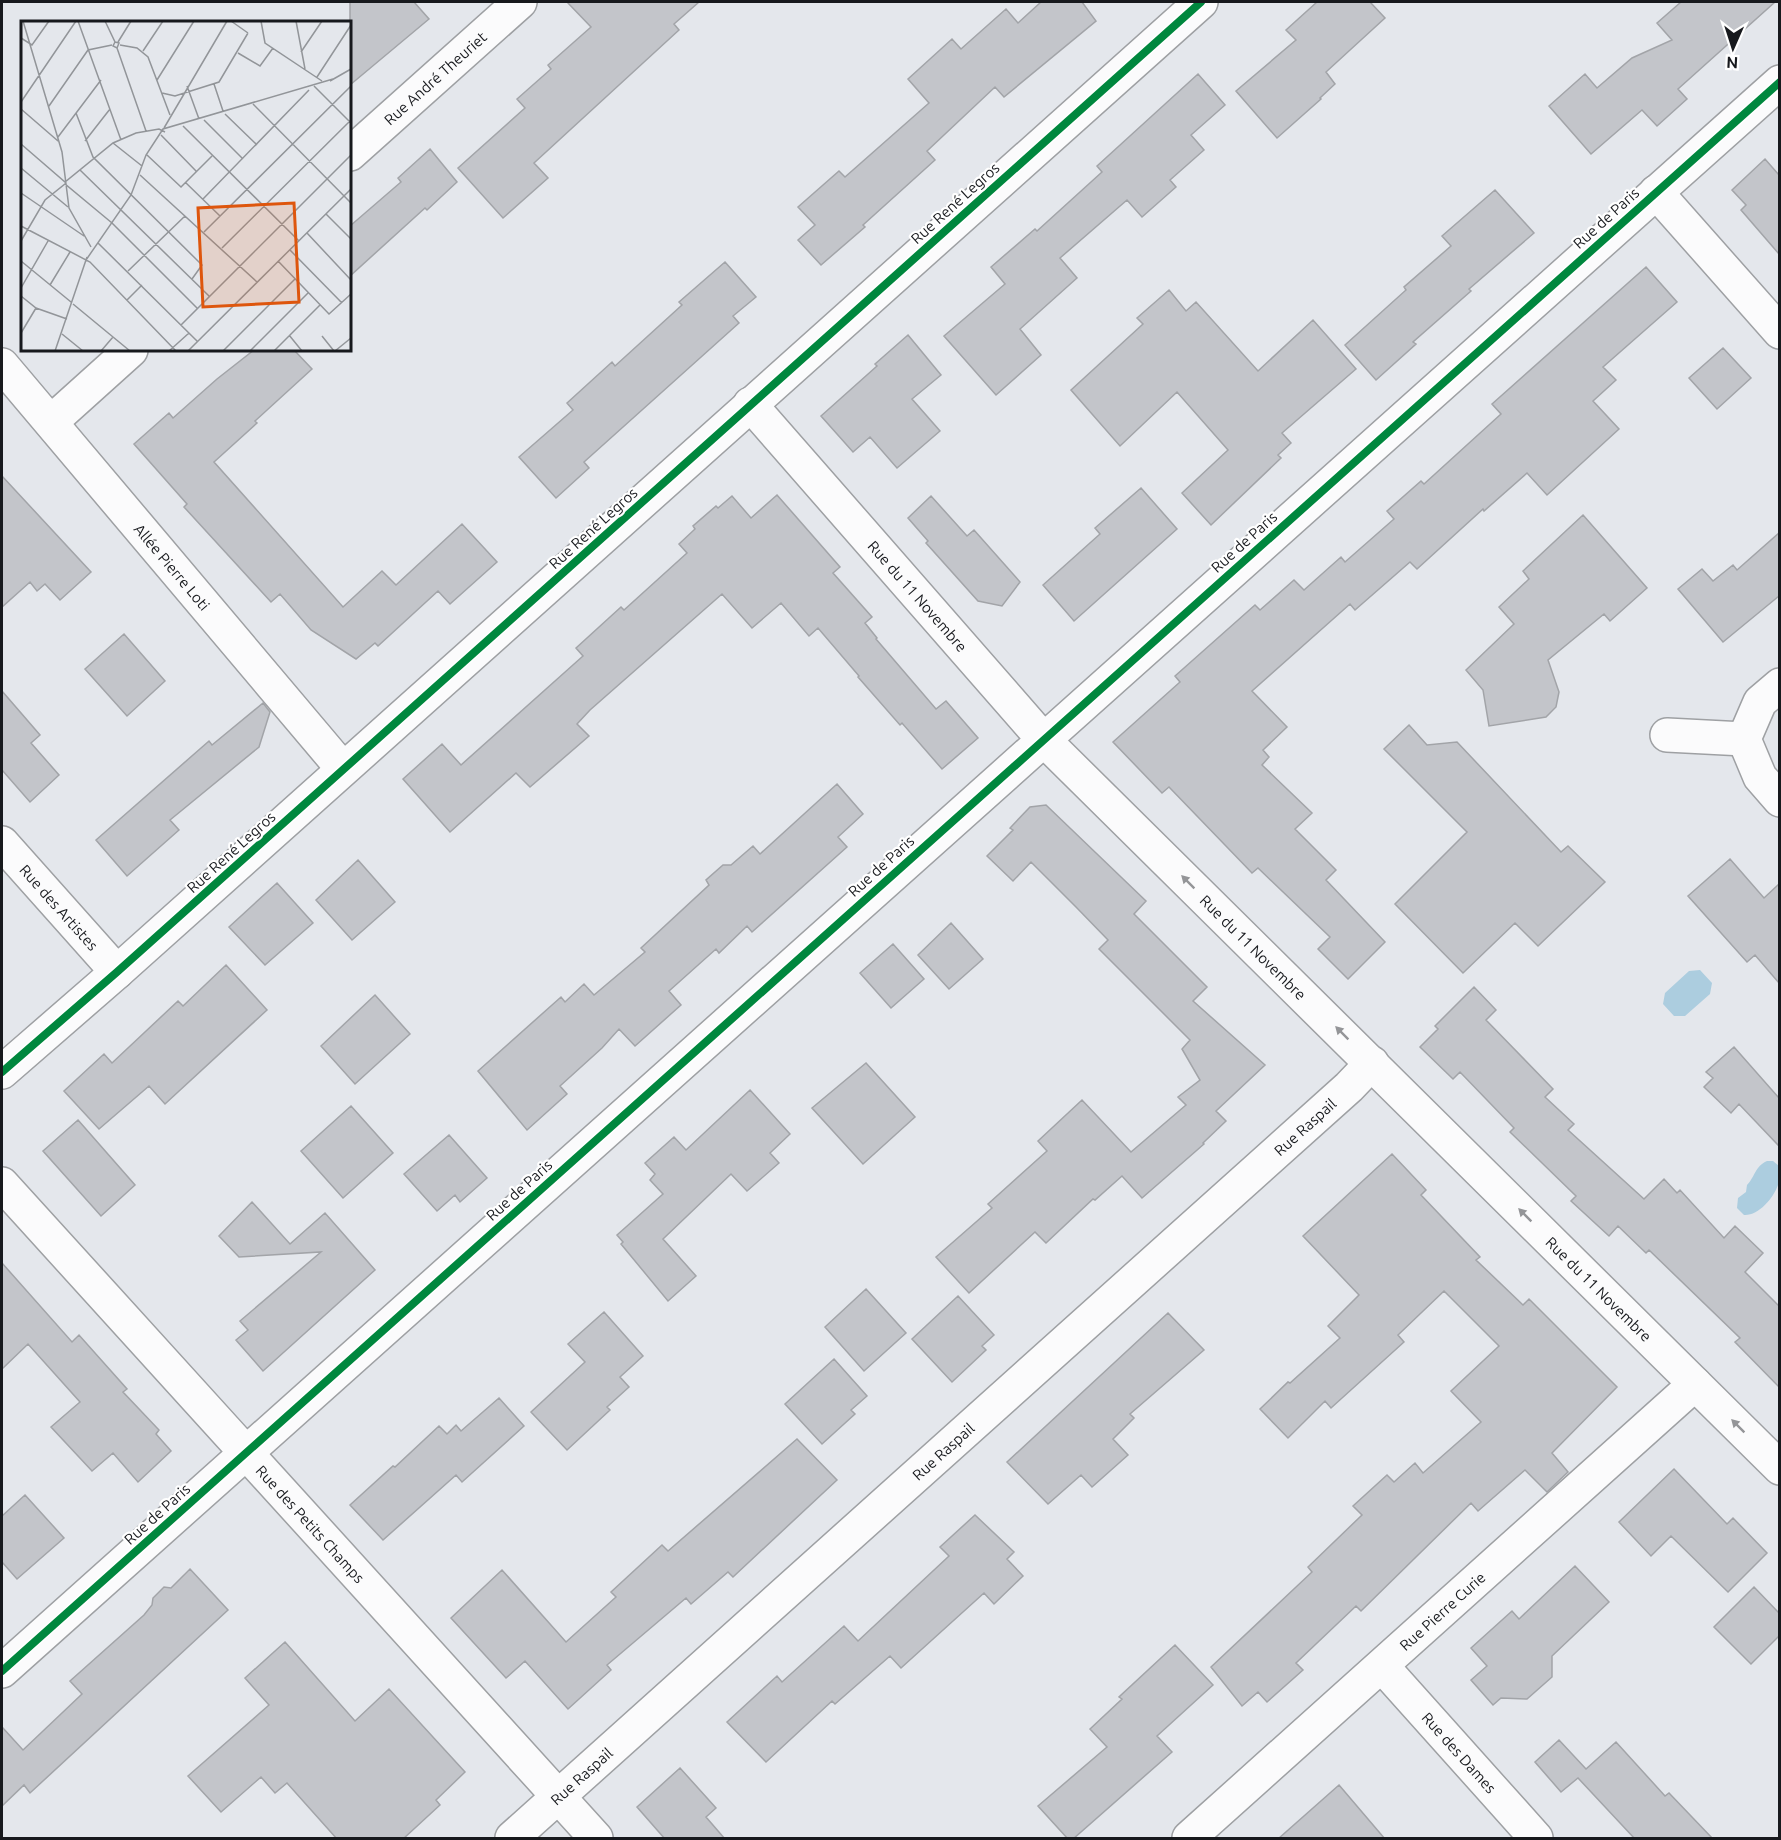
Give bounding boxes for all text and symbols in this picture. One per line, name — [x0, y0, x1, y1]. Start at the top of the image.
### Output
north arrow — [1703, 18, 1763, 78]
inset map — [21, 21, 351, 351]
street label: Rue André Theuriet — [380, 28, 490, 128]
text: N — [1726, 54, 1739, 72]
street label: Rue René Legros — [907, 159, 1003, 247]
street label: Rue de Paris — [1570, 184, 1642, 252]
street label: Rue René Legros — [545, 484, 641, 572]
street label: Rue de Paris — [1208, 508, 1280, 576]
street label: Allée Pierre Loti — [131, 520, 213, 613]
street label: Rue du 11 Novembre — [865, 537, 971, 655]
street label: Rue René Legros — [183, 808, 279, 896]
street label: Rue de Paris — [845, 832, 917, 900]
street label: Rue des Artistes — [17, 861, 102, 953]
one-way arrow — [1182, 875, 1196, 889]
street label: Rue du 11 Novembre — [1197, 891, 1310, 1003]
one-way arrow — [1335, 1027, 1349, 1041]
street label: Rue Raspail — [1270, 1095, 1339, 1159]
street label: Rue de Paris — [483, 1156, 555, 1224]
one-way arrow — [1518, 1208, 1533, 1222]
street label: Rue du 11 Novembre — [1543, 1233, 1655, 1345]
street label: Rue Raspail — [909, 1419, 977, 1483]
one-way arrow — [1731, 1420, 1745, 1434]
street label: Rue des Petits Champs — [253, 1462, 368, 1586]
street label: Rue de Paris — [121, 1480, 193, 1548]
street label: Rue Pierre Curie — [1396, 1568, 1488, 1654]
street label: Rue des Dames — [1419, 1708, 1500, 1796]
street label: Rue Raspail — [547, 1744, 616, 1808]

